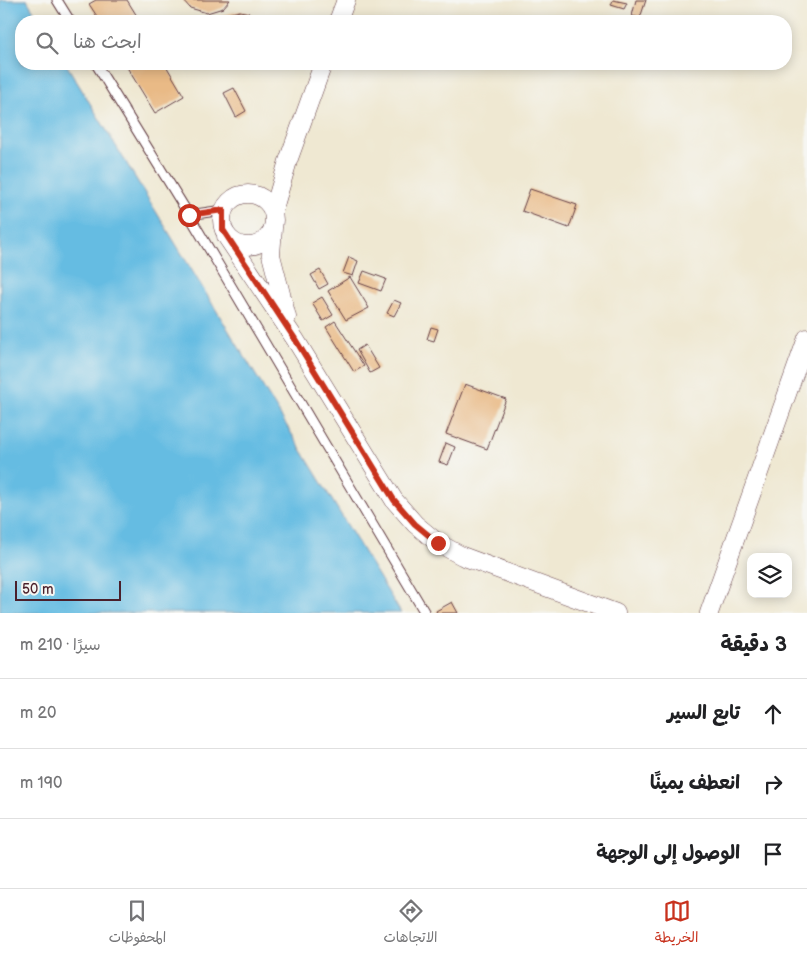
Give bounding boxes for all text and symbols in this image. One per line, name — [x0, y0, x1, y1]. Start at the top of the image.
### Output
search box — [15, 15, 792, 70]
icon: search — [33, 29, 61, 57]
text: ابحث هنا — [73, 31, 142, 54]
route start — [178, 204, 201, 227]
route end — [427, 532, 450, 555]
map controls — [747, 553, 792, 598]
button: layers — [747, 553, 792, 598]
scale bar — [15, 578, 121, 601]
text: 50 m — [22, 581, 54, 598]
text: 3 دقيقة — [721, 632, 787, 657]
text: سيرًا · 210 m — [20, 636, 101, 655]
icon: ahead — [759, 700, 787, 728]
text: تابع السير — [667, 702, 740, 725]
text: 20 m — [20, 704, 56, 723]
icon: right — [759, 770, 787, 798]
text: انعطف يمينًا — [650, 772, 740, 795]
text: 190 m — [20, 774, 62, 793]
icon: arrive — [759, 840, 787, 868]
text: الوصول إلى الوجهة — [596, 842, 740, 865]
tab: المحفوظات — [109, 897, 166, 950]
tab: الاتجاهات — [383, 897, 438, 950]
tab: الخريطة — [655, 897, 698, 950]

